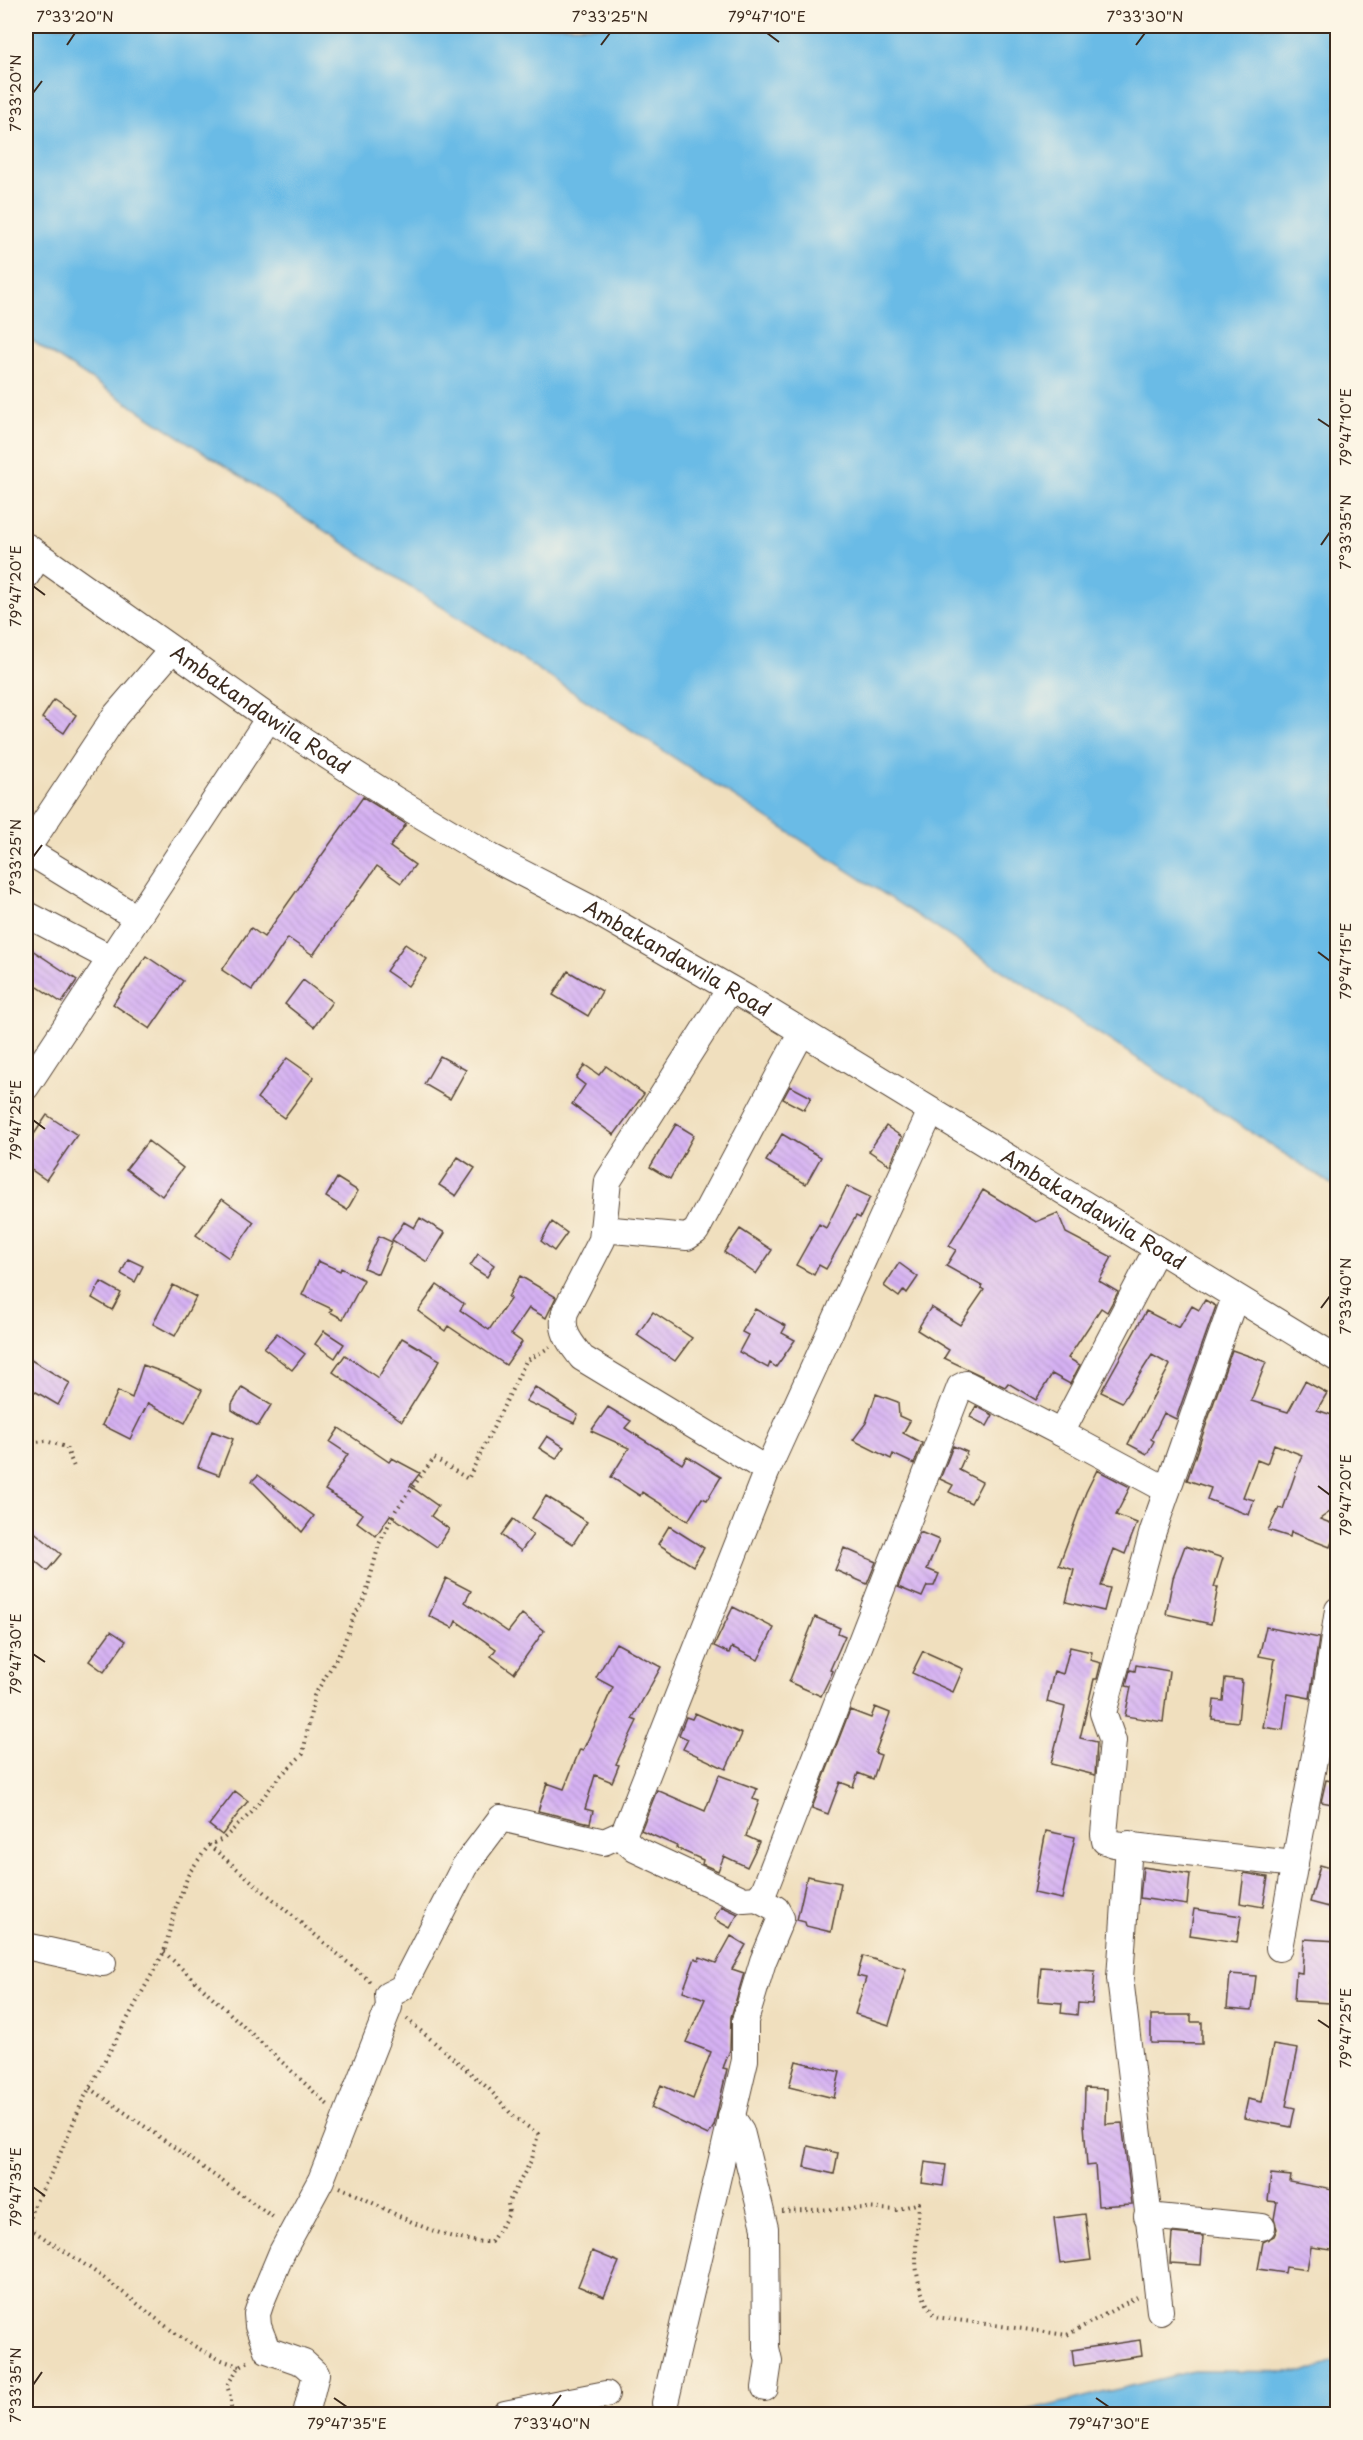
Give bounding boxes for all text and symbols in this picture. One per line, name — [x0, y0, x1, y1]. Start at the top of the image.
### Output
text: 7°33'20"N — [36, 4, 114, 27]
text: 7°33'25"N — [572, 4, 648, 27]
text: 79°47'10"E — [728, 4, 806, 27]
text: 7°33'30"N — [1106, 4, 1184, 27]
text: 7°33'20"N — [3, 54, 26, 132]
text: 79°47'10"E — [1333, 388, 1356, 466]
text: 7°33'35"N — [1333, 494, 1356, 570]
text: 79°47'20"E — [3, 545, 26, 627]
street label: Ambakandawila Road — [165, 637, 357, 781]
text: 7°33'25"N — [3, 819, 26, 895]
street label: Ambakandawila Road — [579, 892, 777, 1024]
text: 79°47'15"E — [1333, 923, 1356, 999]
text: 79°47'25"E — [3, 1080, 26, 1160]
street label: Ambakandawila Road — [996, 1141, 1192, 1277]
text: 7°33'40"N — [1333, 1258, 1356, 1334]
text: 79°47'20"E — [1333, 1454, 1356, 1536]
text: 79°47'30"E — [3, 1613, 26, 1695]
text: 79°47'25"E — [1333, 1988, 1356, 2068]
text: 79°47'35"E — [3, 2147, 26, 2227]
text: 7°33'35"N — [3, 2347, 26, 2423]
text: 79°47'35"E — [307, 2411, 387, 2434]
text: 7°33'40"N — [514, 2411, 590, 2434]
text: 79°47'30"E — [1068, 2411, 1150, 2434]

